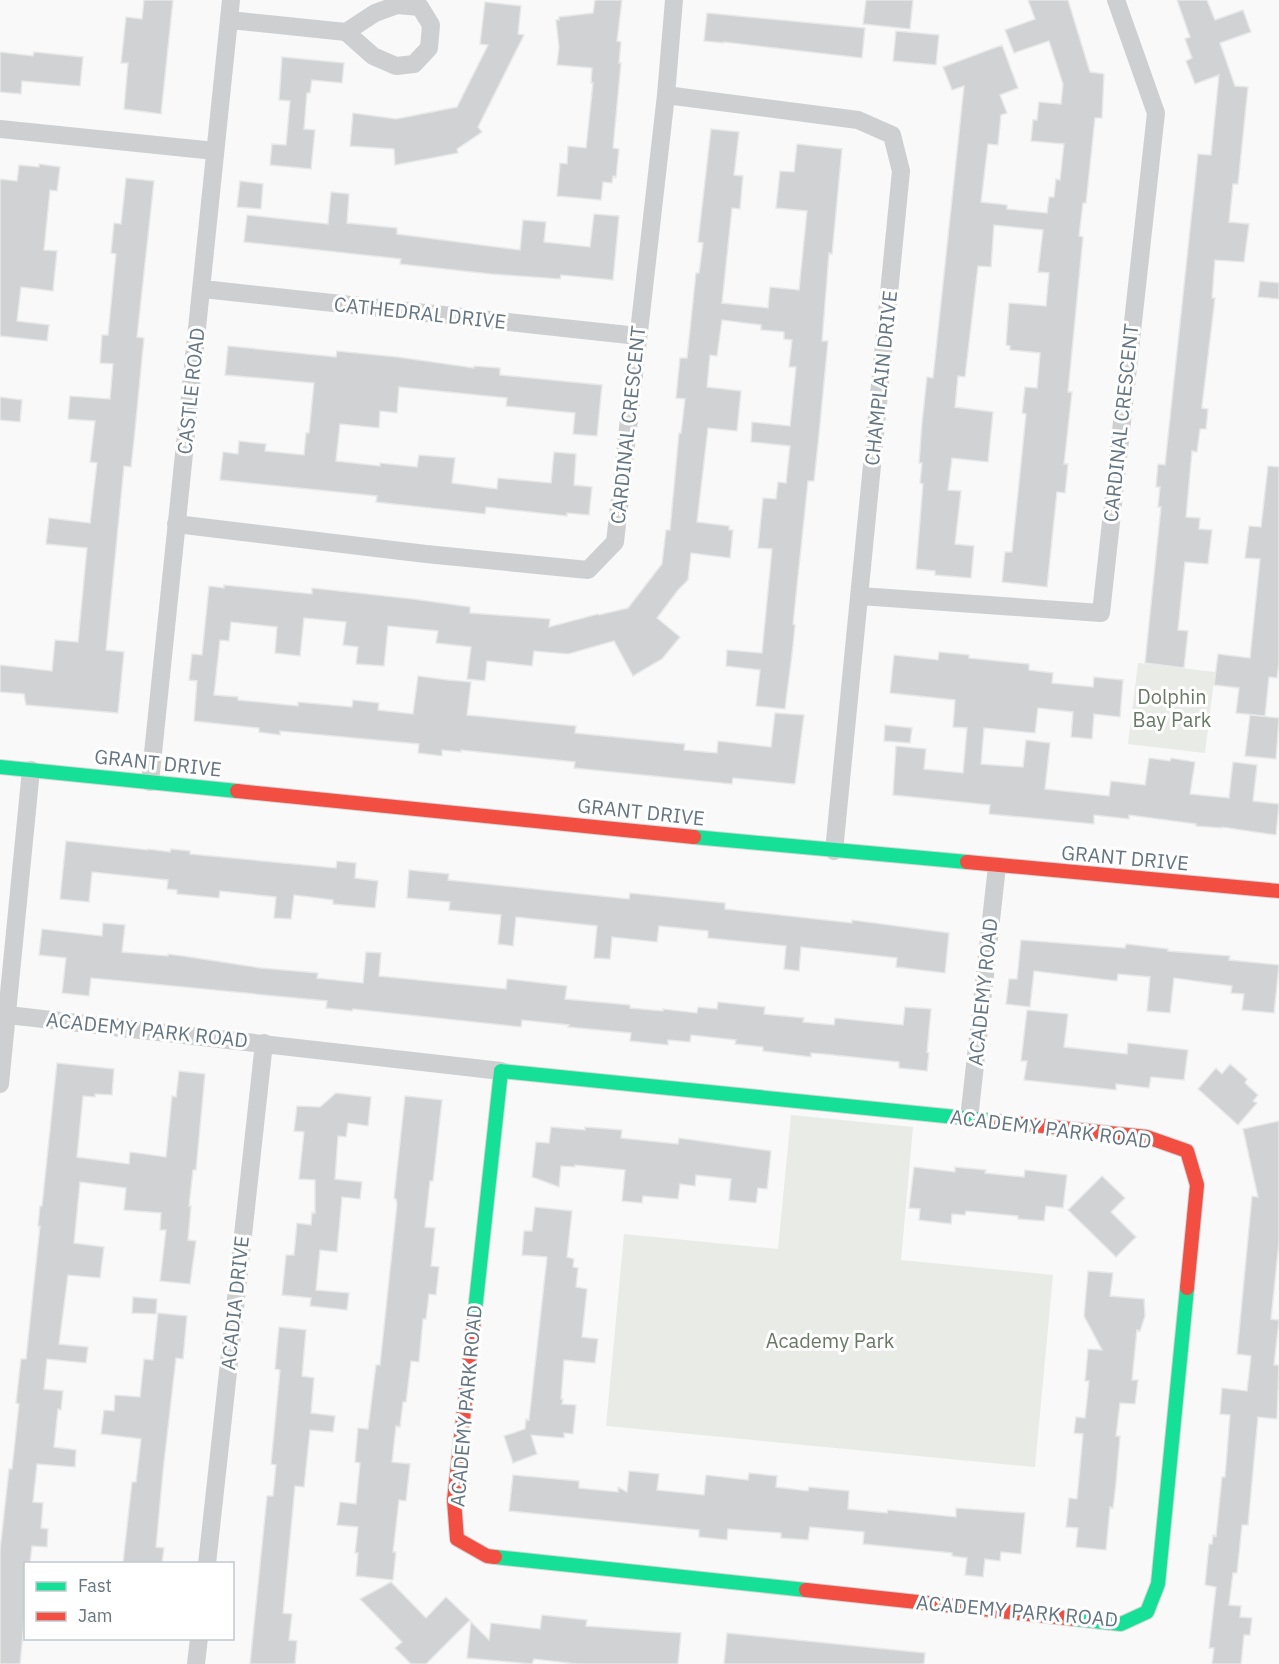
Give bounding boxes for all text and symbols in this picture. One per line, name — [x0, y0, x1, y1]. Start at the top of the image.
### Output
street label: CHAMPLAIN DRIVE — [858, 289, 903, 467]
street label: CATHEDRAL DRIVE — [333, 290, 508, 335]
street label: CARDINAL CRESCENT — [1097, 322, 1144, 523]
street label: CARDINAL CRESCENT — [604, 324, 651, 525]
street label: CASTLE ROAD — [170, 326, 211, 456]
park label: Dolphin Bay Park — [1133, 683, 1212, 733]
street label: GRANT DRIVE — [93, 742, 223, 783]
street label: GRANT DRIVE — [576, 791, 706, 832]
street label: GRANT DRIVE — [1060, 838, 1190, 877]
street label: ACADEMY ROAD — [961, 917, 1004, 1067]
street label: ACADEMY PARK ROAD — [45, 1005, 249, 1054]
street label: ACADEMY PARK ROAD — [949, 1103, 1153, 1154]
street label: ACADIA DRIVE — [214, 1235, 255, 1371]
street label: ACADEMY PARK ROAD — [443, 1304, 488, 1508]
park label: Academy Park — [766, 1327, 895, 1354]
legend — [24, 1562, 234, 1640]
text: Fast — [78, 1574, 112, 1597]
street label: ACADEMY PARK ROAD — [915, 1588, 1119, 1633]
text: Jam — [78, 1604, 113, 1627]

